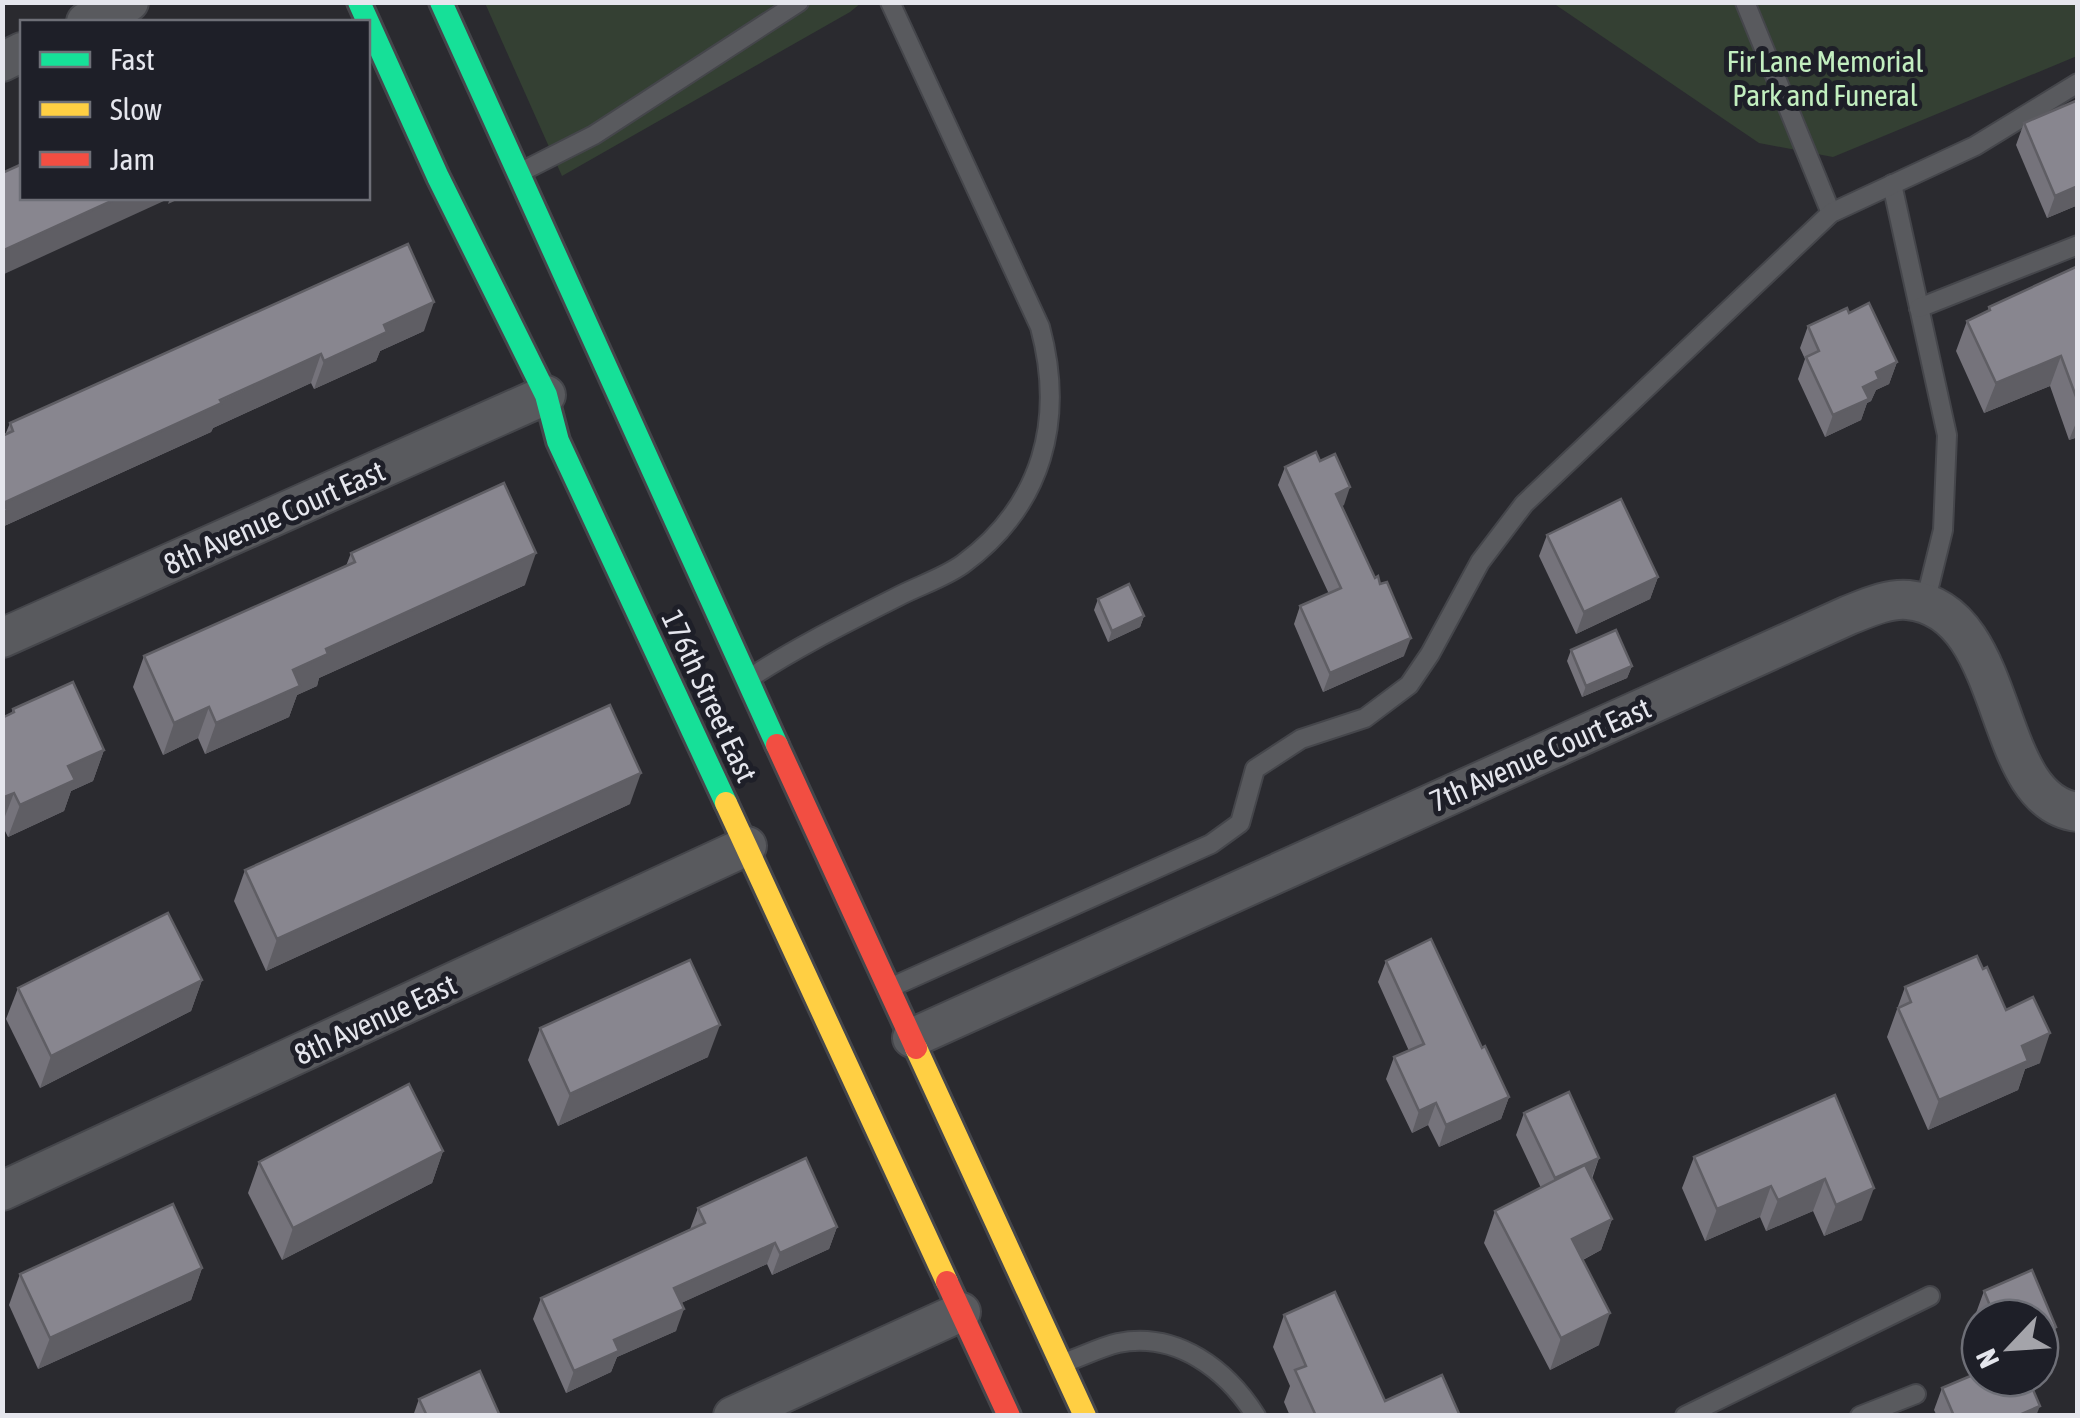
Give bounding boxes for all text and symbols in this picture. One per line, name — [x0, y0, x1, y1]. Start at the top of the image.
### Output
legend — [20, 20, 370, 200]
text: Fast — [110, 42, 155, 76]
park label: Fir Lane Memorial Park and Funeral — [1727, 44, 1923, 112]
text: Slow — [110, 92, 162, 126]
text: Jam — [110, 142, 155, 176]
street label: 8th Avenue Court East — [158, 453, 390, 581]
street label: 176th Street East — [655, 605, 765, 787]
street label: 7th Avenue Court East — [1424, 690, 1656, 818]
street label: 8th Avenue East — [289, 967, 461, 1071]
north arrow — [1960, 1298, 2060, 1398]
text: N — [1969, 1344, 2005, 1373]

